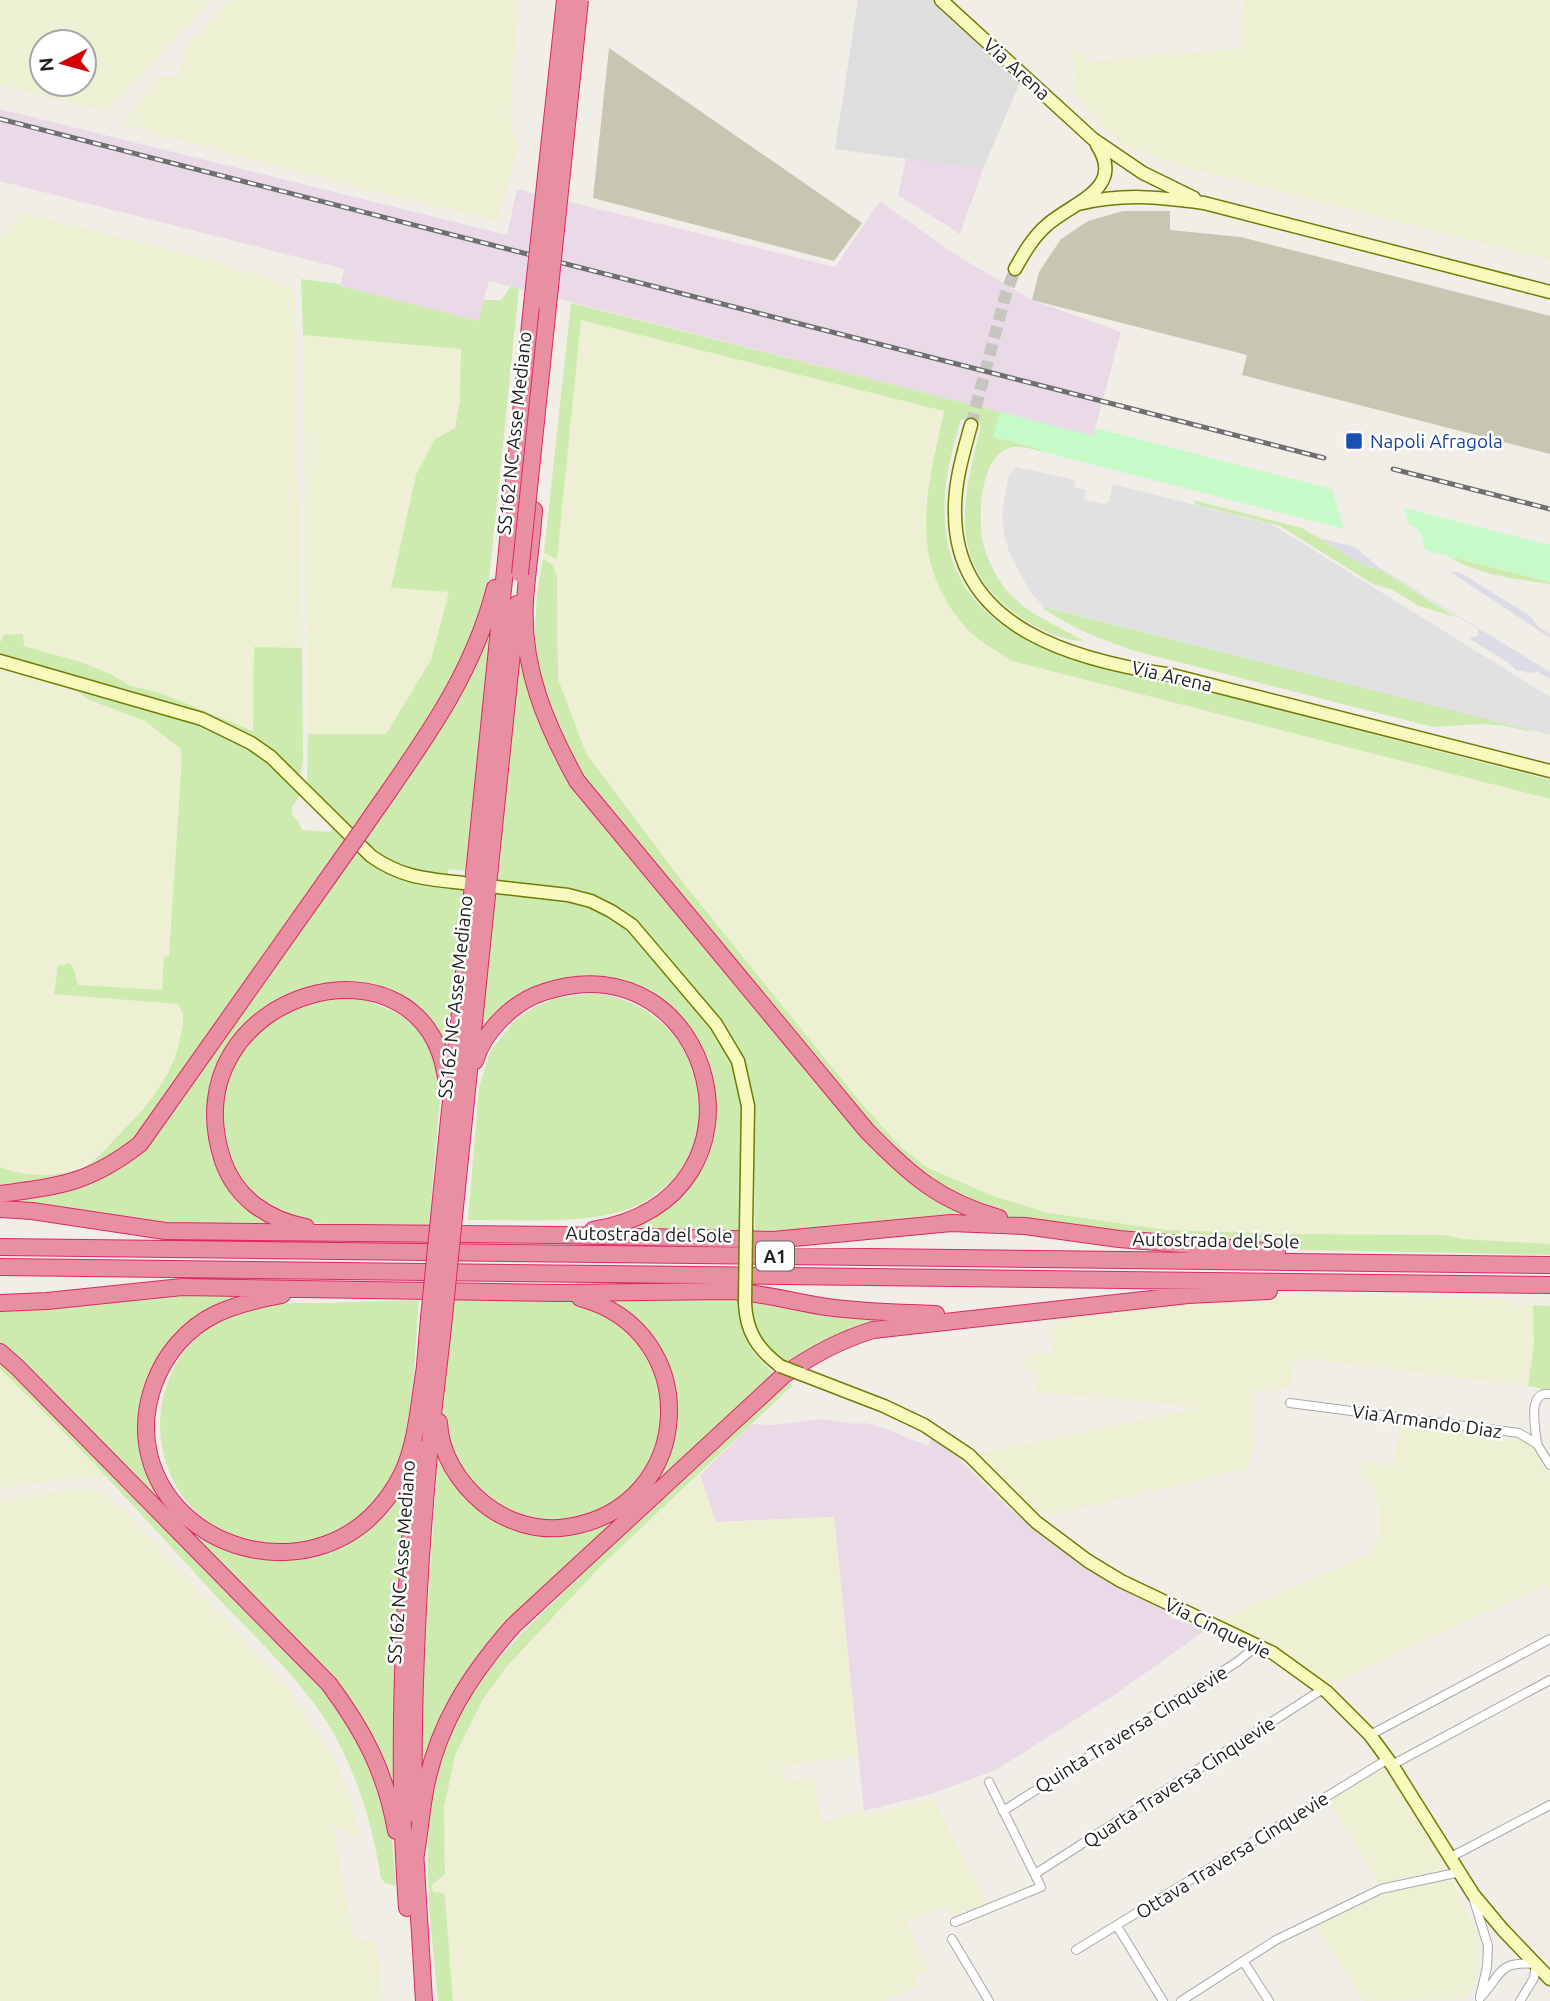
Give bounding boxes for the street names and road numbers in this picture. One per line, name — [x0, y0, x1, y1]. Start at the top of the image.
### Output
street label: Via Arena — [979, 33, 1055, 105]
street label: SS162 NC Asse Mediano — [492, 330, 536, 536]
street label: Via Arena — [1130, 656, 1214, 696]
street label: SS162 NC Asse Mediano — [433, 894, 477, 1100]
street label: Autostrada del Sole — [565, 1222, 733, 1246]
street label: Autostrada del Sole — [1132, 1228, 1300, 1252]
road number: A1 — [756, 1241, 794, 1270]
street label: Via Armando Diaz — [1351, 1400, 1504, 1442]
street label: SS162 NC Asse Mediano — [383, 1459, 419, 1665]
street label: Via Cinquevie — [1161, 1593, 1275, 1663]
street label: Quinta Traversa Cinquevie — [1031, 1661, 1231, 1797]
street label: Quarta Traversa Cinquevie — [1079, 1712, 1279, 1852]
street label: Ottava Traversa Cinquevie — [1132, 1787, 1332, 1923]

